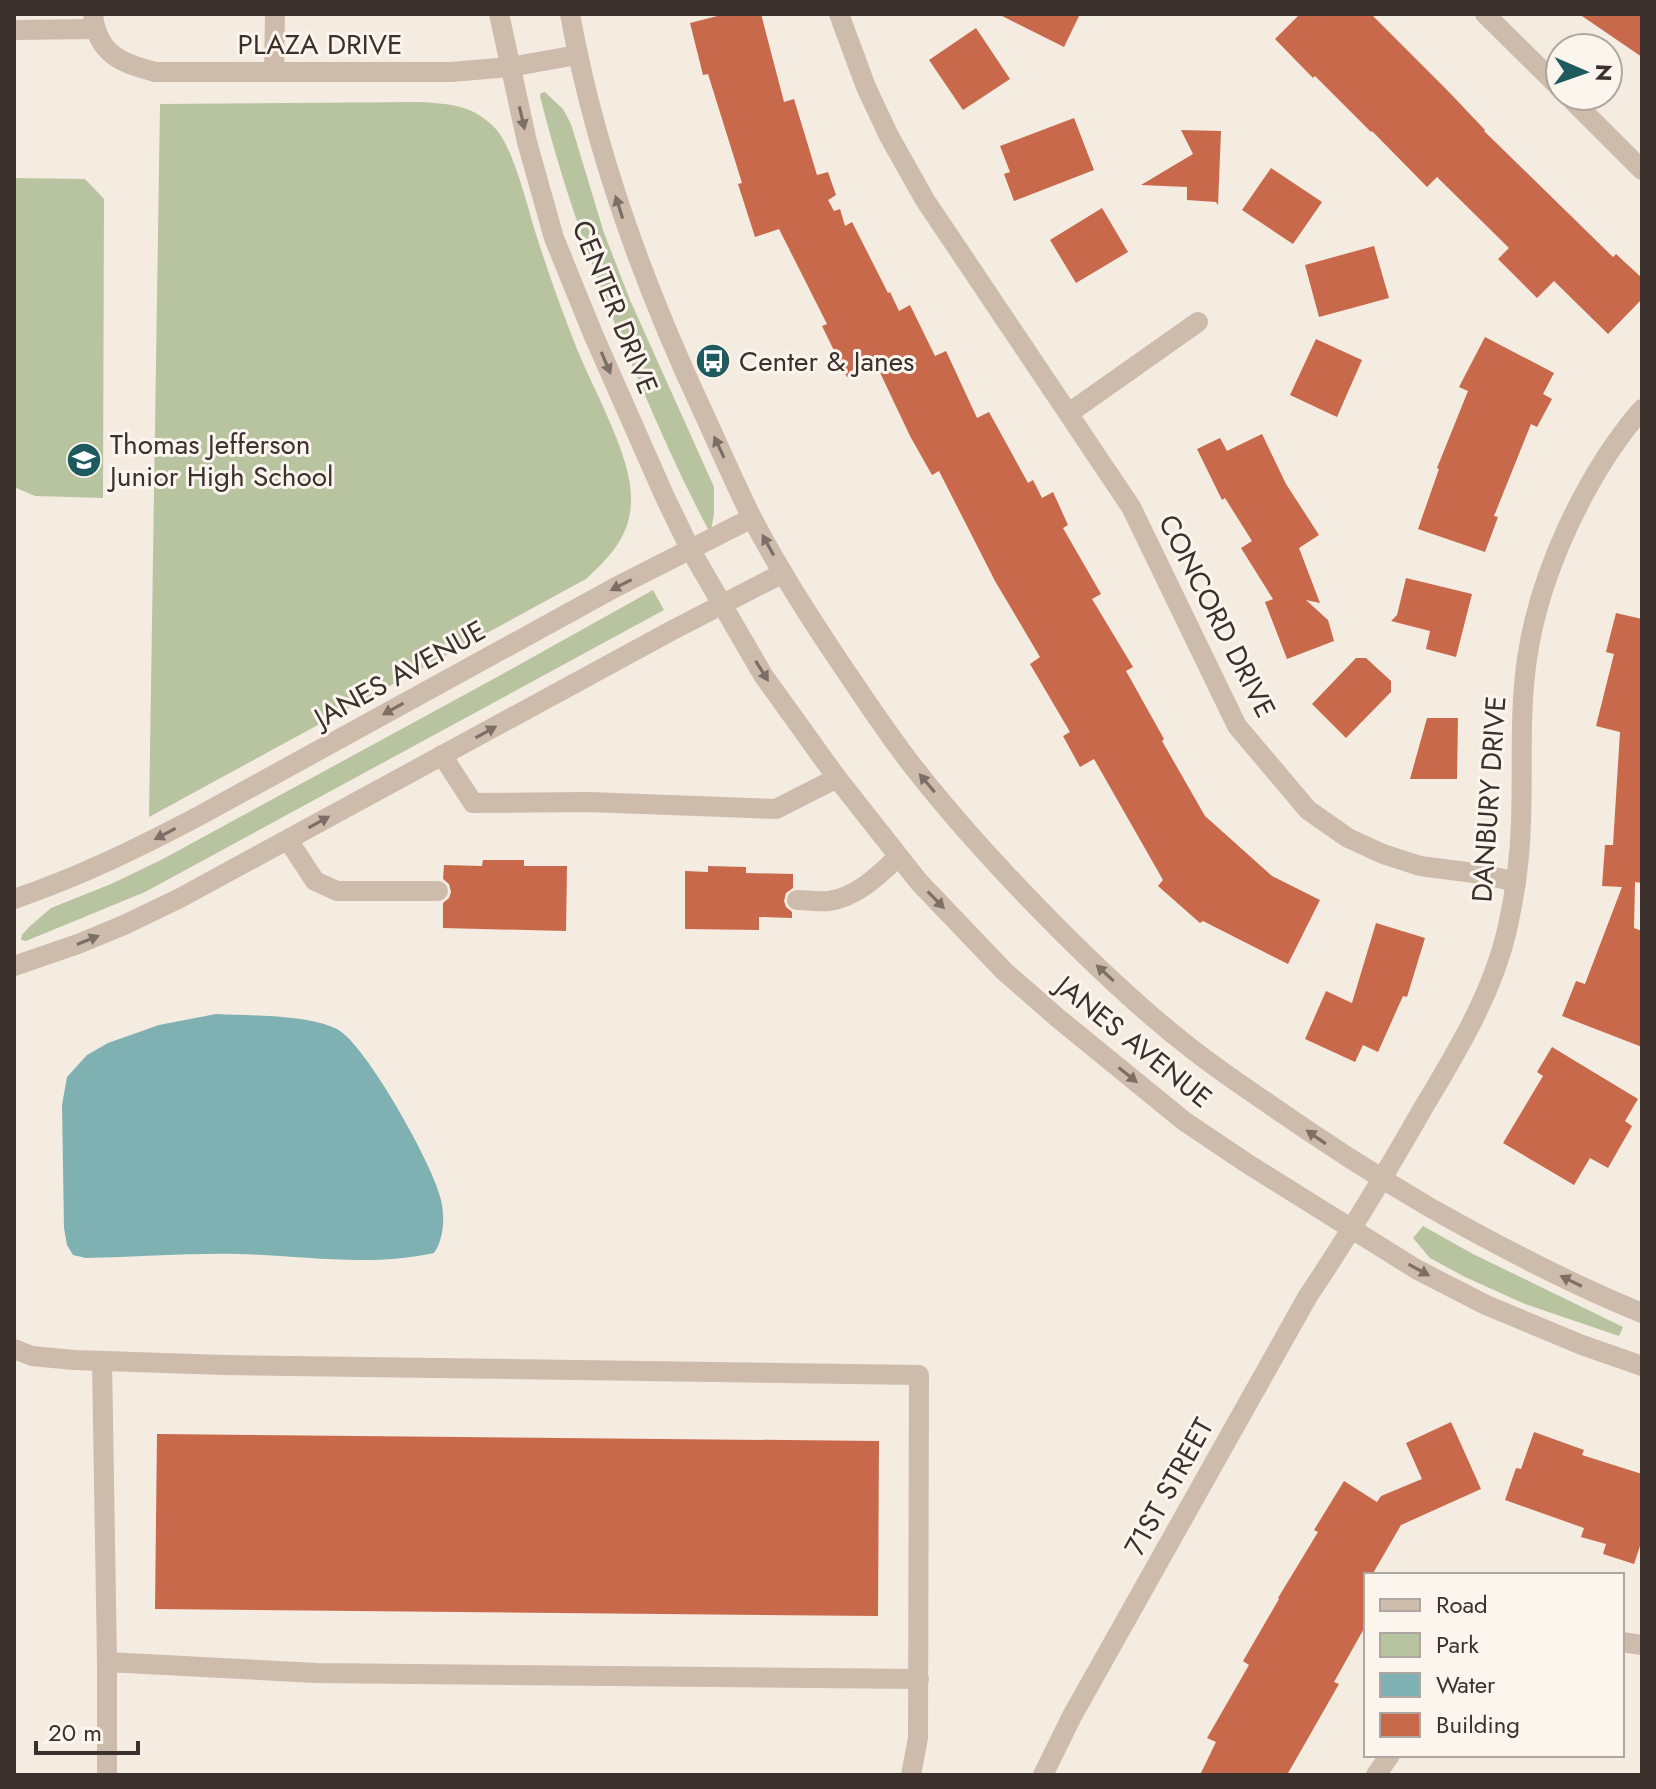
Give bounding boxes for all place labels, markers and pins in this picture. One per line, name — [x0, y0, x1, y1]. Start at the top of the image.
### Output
place label: Center & Janes — [739, 341, 914, 382]
bus stop icon: Center & Janes — [694, 342, 732, 380]
place label: Thomas Jefferson Junior High School — [106, 424, 334, 497]
school or university icon: Thomas Jefferson Junior High School — [65, 441, 103, 479]

